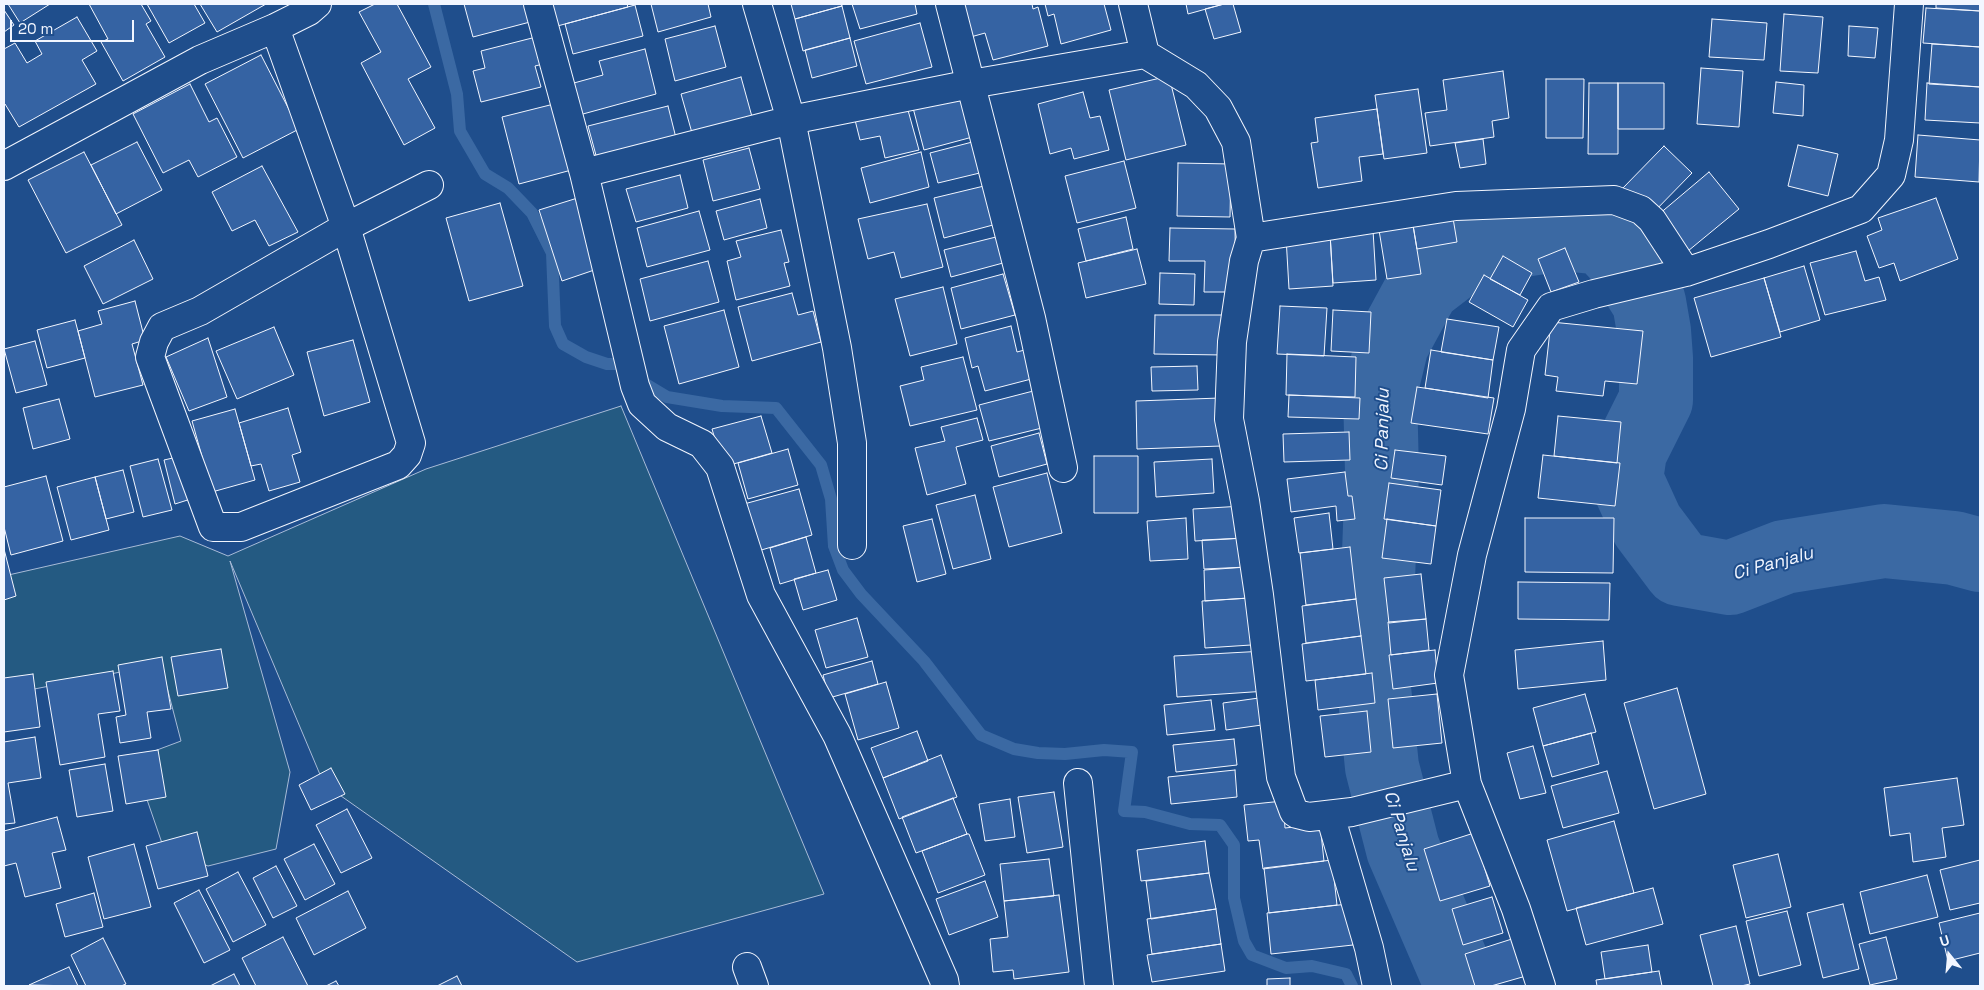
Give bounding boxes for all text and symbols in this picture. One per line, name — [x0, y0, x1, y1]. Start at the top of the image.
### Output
scale bar — [12, 10, 136, 42]
text: 20 m — [18, 19, 53, 38]
water label: Ci Panjalu — [1371, 388, 1395, 472]
water label: Ci Panjalu — [1730, 543, 1816, 585]
water label: Ci Panjalu — [1379, 788, 1423, 874]
north arrow — [1924, 930, 1974, 980]
text: U — [1937, 931, 1952, 951]

